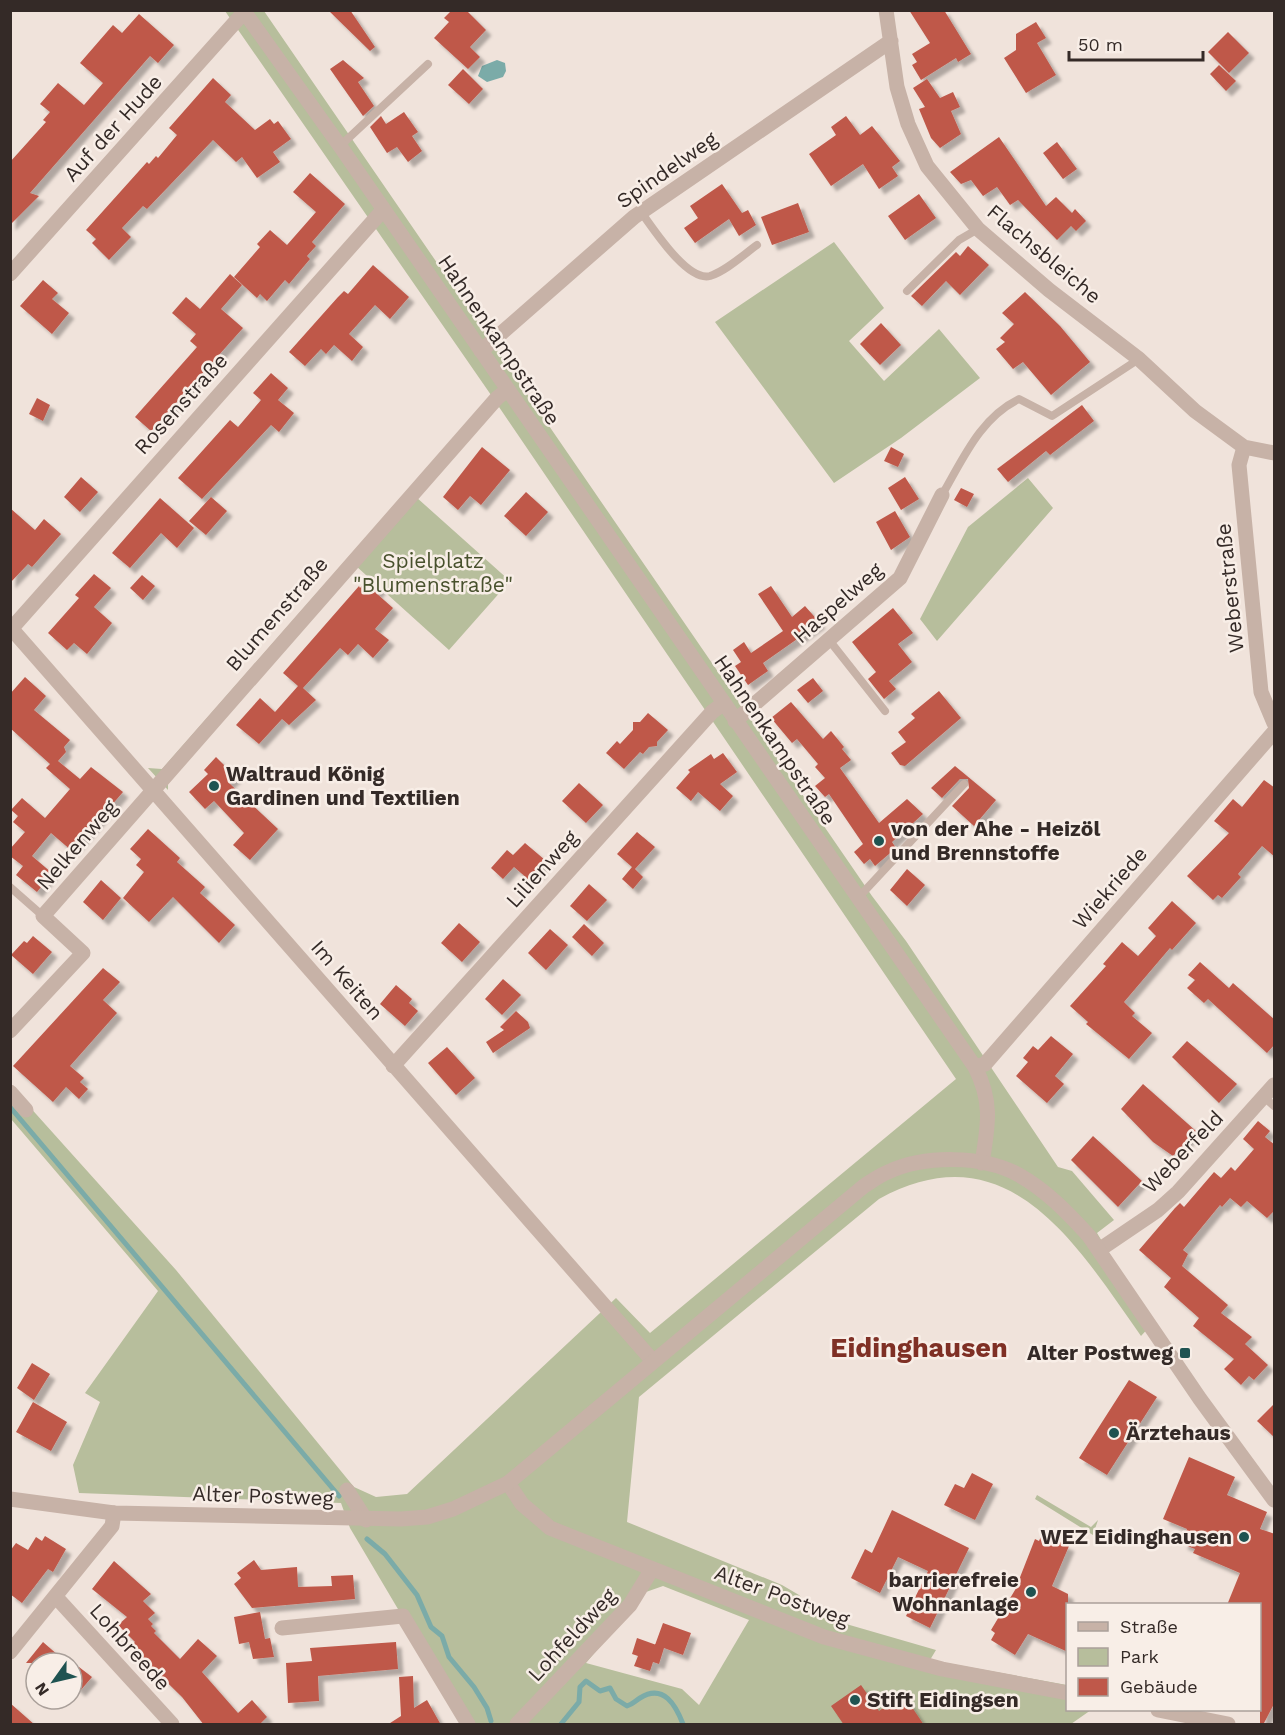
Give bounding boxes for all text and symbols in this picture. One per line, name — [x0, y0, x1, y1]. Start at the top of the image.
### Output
scale bar — [1069, 24, 1202, 62]
text: 50 m — [1078, 34, 1123, 55]
street label: Auf der Hude — [58, 69, 167, 186]
street label: Spindelweg — [612, 125, 722, 213]
street label: Flachsbleiche — [982, 199, 1106, 309]
street label: Hahnenkampstraße — [433, 250, 566, 430]
street label: Rosenstraße — [129, 348, 233, 459]
street label: Weberstraße — [1210, 522, 1249, 654]
park label: Spielplatz "Blumenstraße" — [353, 548, 513, 597]
street label: Blumenstraße — [220, 551, 333, 676]
street label: Haspelweg — [788, 557, 888, 648]
street label: Hahnenkampstraße — [709, 650, 842, 830]
place label: Waltraud König Gardinen und Textilien — [226, 761, 460, 810]
marker: Waltraud König Gardinen und Textilien — [207, 779, 221, 793]
street label: Nelkenweg — [31, 794, 123, 895]
place label: von der Ahe - Heizöl und Brennstoffe — [890, 816, 1100, 865]
street label: Lilienweg — [500, 824, 583, 913]
marker: von der Ahe - Heizöl und Brennstoffe — [872, 834, 886, 848]
street label: Wiekriede — [1067, 841, 1152, 934]
street label: Im Keiten — [306, 935, 389, 1025]
street label: Weberfeld — [1137, 1105, 1228, 1198]
district label: Eidinghausen — [830, 1332, 1008, 1364]
place label: Alter Postweg — [1027, 1340, 1173, 1365]
marker: Alter Postweg — [1178, 1346, 1192, 1360]
place label: Ärztehaus — [1126, 1420, 1231, 1445]
marker: Ärztehaus — [1107, 1426, 1121, 1440]
street label: Alter Postweg — [192, 1481, 335, 1510]
place label: WEZ Eidinghausen — [1041, 1524, 1232, 1549]
marker: WEZ Eidinghausen — [1237, 1530, 1251, 1544]
street label: Alter Postweg — [711, 1560, 854, 1632]
place label: barrierefreie Wohnanlage — [888, 1567, 1019, 1616]
street label: Lohfeldweg — [522, 1582, 622, 1686]
marker: barrierefreie Wohnanlage — [1024, 1585, 1038, 1599]
street label: Lohbreede — [85, 1598, 176, 1695]
legend — [1066, 1603, 1261, 1711]
text: Straße — [1120, 1616, 1178, 1637]
text: Park — [1120, 1646, 1159, 1667]
north arrow — [24, 1651, 84, 1711]
text: Gebäude — [1120, 1676, 1198, 1697]
text: N — [31, 1679, 53, 1699]
place label: Stift Eidingsen — [867, 1687, 1019, 1712]
marker: Stift Eidingsen — [848, 1693, 862, 1707]

